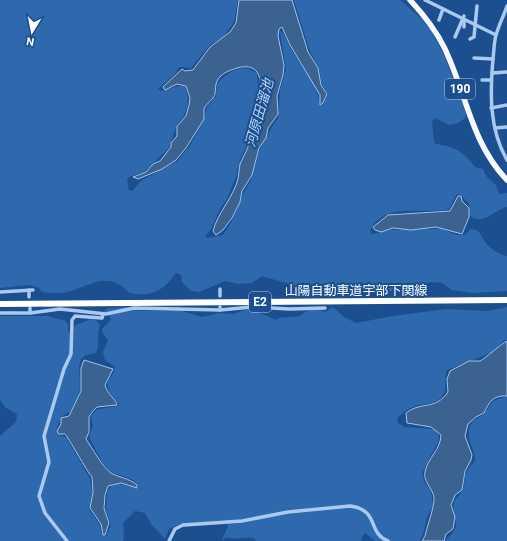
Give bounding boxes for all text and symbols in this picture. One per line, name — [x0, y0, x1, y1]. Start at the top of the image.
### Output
north arrow — [12, 12, 52, 52]
text: N — [25, 34, 35, 48]
water label: 河原田溜池 — [242, 75, 277, 149]
road number: 190 — [445, 79, 475, 99]
street label: 山陽自動車道宇部下関線 — [284, 283, 428, 298]
road number: E2 — [249, 292, 271, 312]

